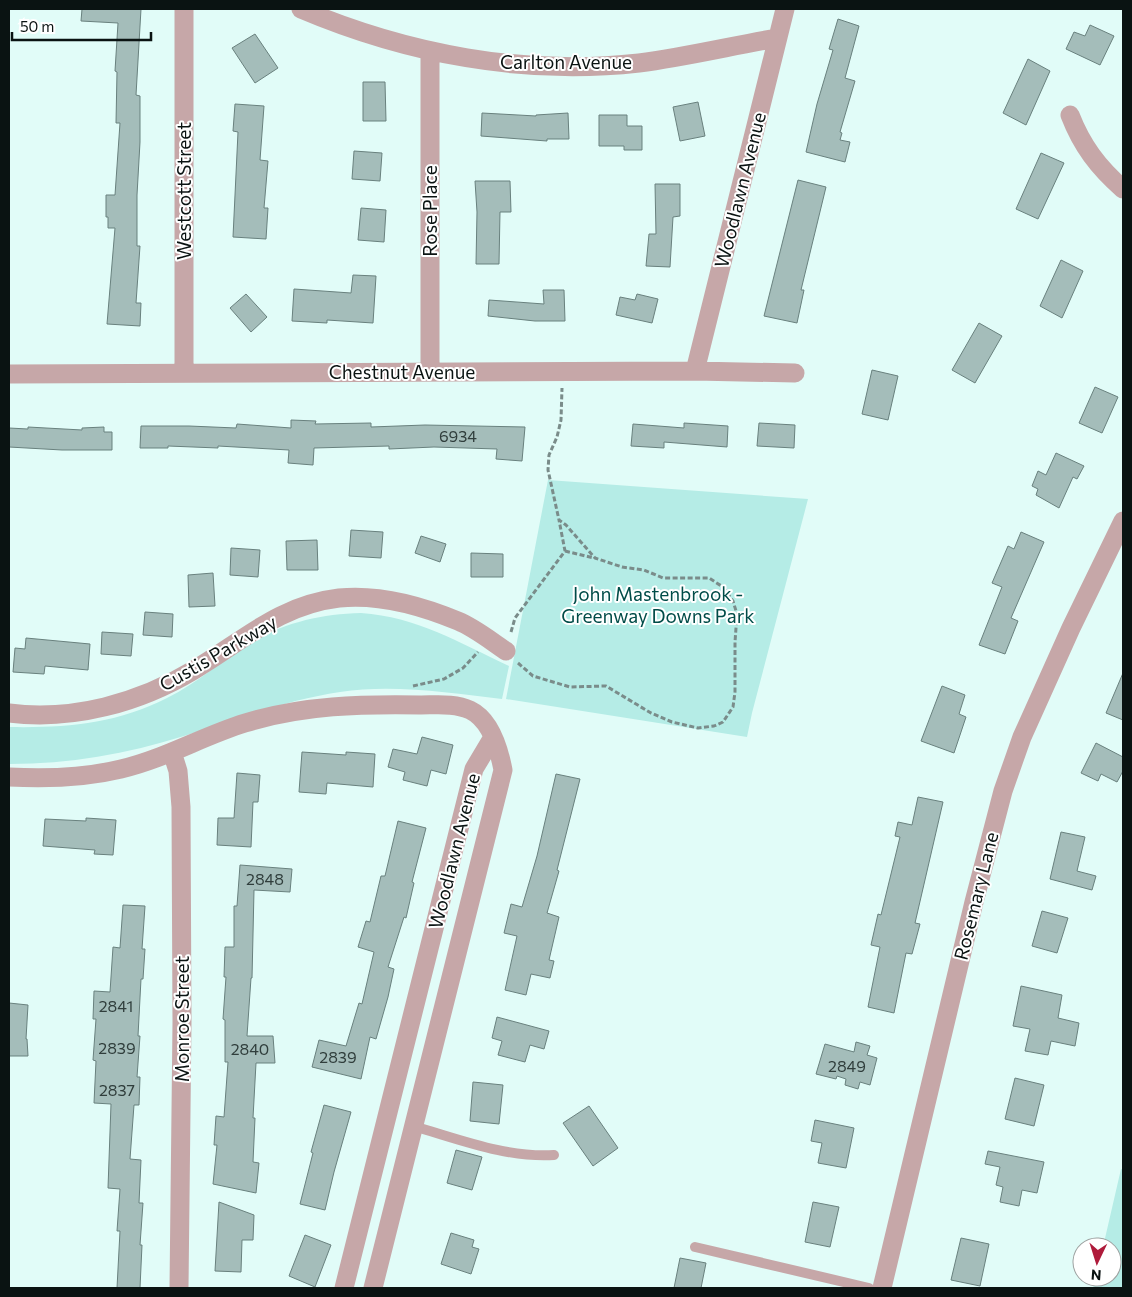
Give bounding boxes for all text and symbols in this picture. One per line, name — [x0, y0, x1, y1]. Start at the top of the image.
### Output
scale bar — [12, 10, 151, 42]
text: 50 m — [20, 17, 54, 35]
street label: Carlton Avenue — [500, 50, 632, 73]
street label: Woodlawn Avenue — [709, 110, 770, 270]
street label: Westcott Street — [172, 122, 195, 260]
street label: Rose Place — [418, 165, 441, 257]
street label: Chestnut Avenue — [329, 360, 475, 383]
house number: 6934 — [439, 426, 477, 445]
park label: John Mastenbrook - Greenway Downs Park — [561, 582, 755, 627]
street label: Custis Parkway — [155, 610, 281, 695]
street label: Woodlawn Avenue — [423, 771, 484, 931]
street label: Rosemary Lane — [948, 829, 1003, 962]
house number: 2848 — [246, 869, 284, 888]
street label: Monroe Street — [170, 956, 193, 1082]
house number: 2841 — [99, 996, 133, 1015]
house number: 2839 — [98, 1038, 136, 1057]
house number: 2840 — [231, 1039, 269, 1058]
house number: 2839 — [319, 1047, 357, 1066]
house number: 2849 — [828, 1056, 866, 1075]
house number: 2837 — [99, 1080, 135, 1099]
north arrow — [1072, 1237, 1122, 1287]
text: N — [1090, 1267, 1102, 1284]

